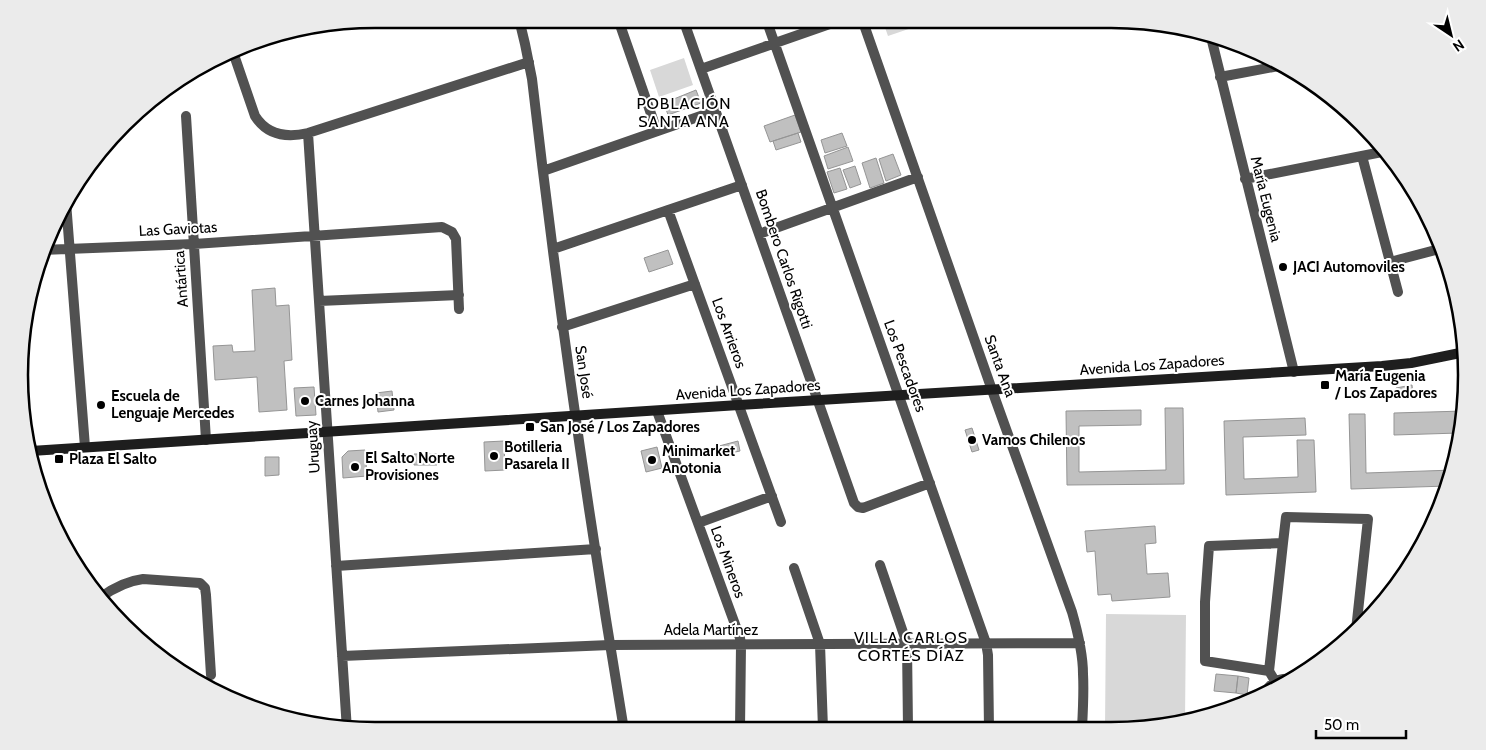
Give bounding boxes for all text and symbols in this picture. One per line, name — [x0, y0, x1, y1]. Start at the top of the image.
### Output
north arrow — [1426, 10, 1476, 60]
text: N — [1449, 35, 1468, 56]
district label: POBLACIÓN SANTA ANA — [636, 94, 732, 131]
street label: María Eugenia — [1247, 154, 1286, 244]
street label: Bombero Carlos Rigotti — [752, 187, 816, 331]
street label: Las Gaviotas — [138, 218, 218, 240]
street label: Antártica — [170, 249, 192, 308]
place label: JACI Automoviles — [1292, 258, 1405, 276]
marker: JACI Automoviles — [1277, 261, 1289, 273]
street label: Los Arrieros — [708, 295, 750, 371]
street label: Los Pescadores — [880, 318, 930, 414]
street label: Santa Ana — [980, 333, 1020, 400]
street label: San José — [571, 344, 597, 400]
street label: Avenida Los Zapadores — [1079, 351, 1225, 379]
place label: María Eugenia / Los Zapadores — [1334, 367, 1437, 402]
street label: Avenida Los Zapadores — [675, 376, 821, 404]
marker: María Eugenia / Los Zapadores — [1319, 379, 1331, 391]
place label: Escuela de Lenguaje Mercedes — [111, 387, 234, 422]
place label: Carnes Johanna — [315, 392, 415, 410]
marker: Carnes Johanna — [299, 395, 311, 407]
marker: Escuela de Lenguaje Mercedes — [95, 399, 107, 411]
place label: San José / Los Zapadores — [540, 418, 700, 436]
street label: Uruguay — [302, 420, 324, 474]
marker: San José / Los Zapadores — [524, 421, 536, 433]
place label: Vamos Chilenos — [982, 431, 1085, 449]
marker: Vamos Chilenos — [966, 434, 978, 446]
place label: Botilleria Pasarela II — [504, 438, 570, 473]
place label: Minimarket Anotonia — [662, 442, 735, 477]
place label: El Salto Norte Provisiones — [365, 449, 455, 484]
place label: Plaza El Salto — [69, 450, 157, 468]
marker: Botilleria Pasarela II — [488, 450, 500, 462]
marker: Plaza El Salto — [53, 453, 65, 465]
marker: Minimarket Anotonia — [646, 454, 658, 466]
marker: El Salto Norte Provisiones — [349, 461, 361, 473]
street label: Los Mineros — [707, 523, 749, 601]
street label: Adela Martínez — [664, 621, 758, 639]
district label: VILLA CARLOS CORTÉS DÍAZ — [854, 628, 968, 665]
scale bar — [1316, 708, 1406, 740]
text: 50 m — [1324, 716, 1359, 734]

